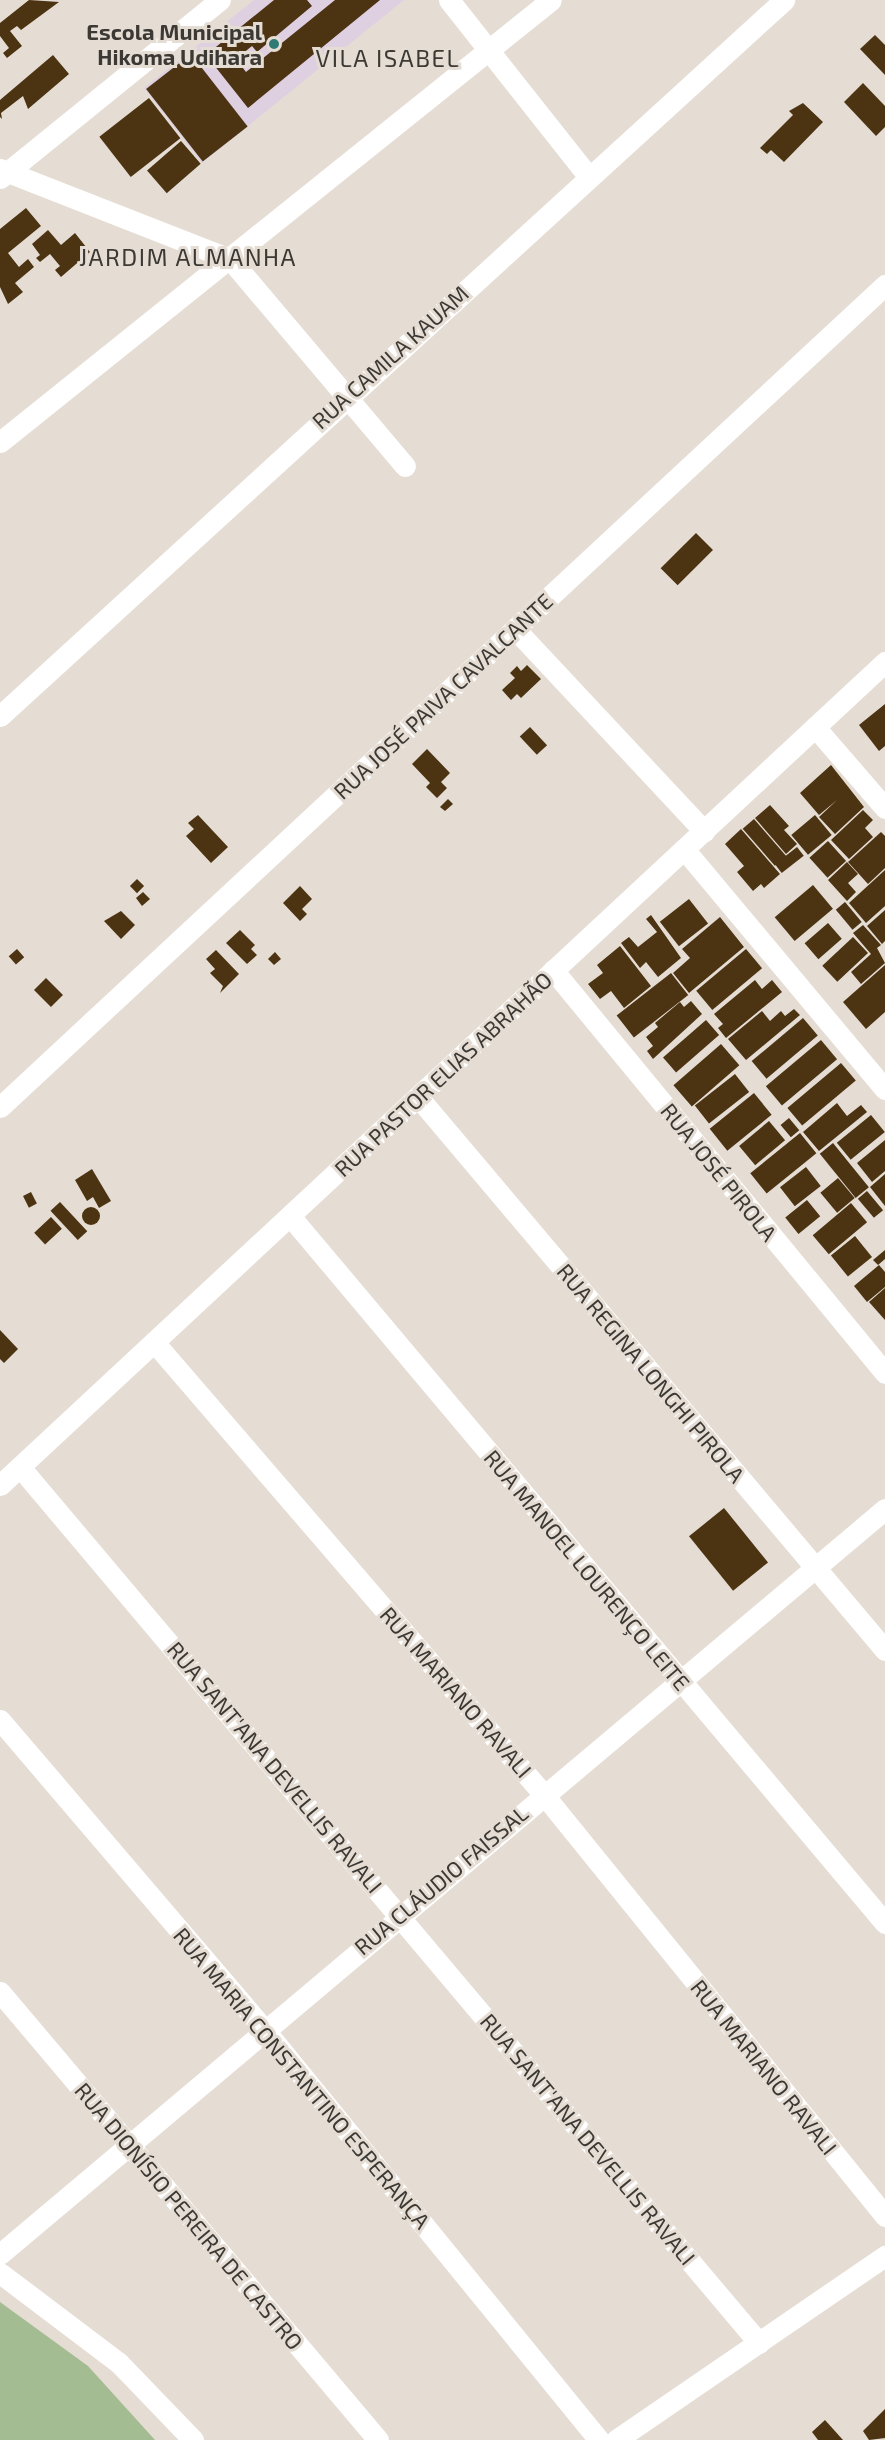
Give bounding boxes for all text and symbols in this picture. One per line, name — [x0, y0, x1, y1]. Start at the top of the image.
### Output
place label: Escola Municipal Hikoma Udihara — [86, 18, 262, 70]
marker: Escola Municipal Hikoma Udihara — [267, 37, 281, 51]
district label: VILA ISABEL — [315, 44, 461, 72]
district label: JARDIM ALMANHA — [79, 243, 297, 271]
street label: RUA CAMILA KAUAM — [306, 280, 474, 434]
street label: RUA JOSÉ PAIVA CAVALCANTE — [328, 587, 558, 805]
street label: RUA PASTOR ELIAS ABRAHÃO — [328, 966, 558, 1182]
street label: RUA JOSÉ PIROLA — [655, 1097, 783, 1247]
street label: RUA REGINA LONGHI PIROLA — [551, 1258, 751, 1488]
street label: RUA MANOEL LOURENÇO LEITE — [478, 1444, 696, 1696]
street label: RUA MARIANO RAVALI — [375, 1601, 537, 1783]
street label: RUA SANT'ANA DEVELLIS RAVALI — [162, 1636, 388, 1898]
street label: RUA CLÁUDIO FAISSAL — [349, 1800, 533, 1960]
street label: RUA MARIA CONSTANTINO ESPERANÇA — [168, 1922, 436, 2234]
street label: RUA MARIANO RAVALI — [685, 1974, 843, 2160]
street label: RUA SANT'ANA DEVELLIS RAVALI — [475, 2008, 701, 2270]
street label: RUA DIONÍSIO PEREIRA DE CASTRO — [69, 2077, 309, 2355]

